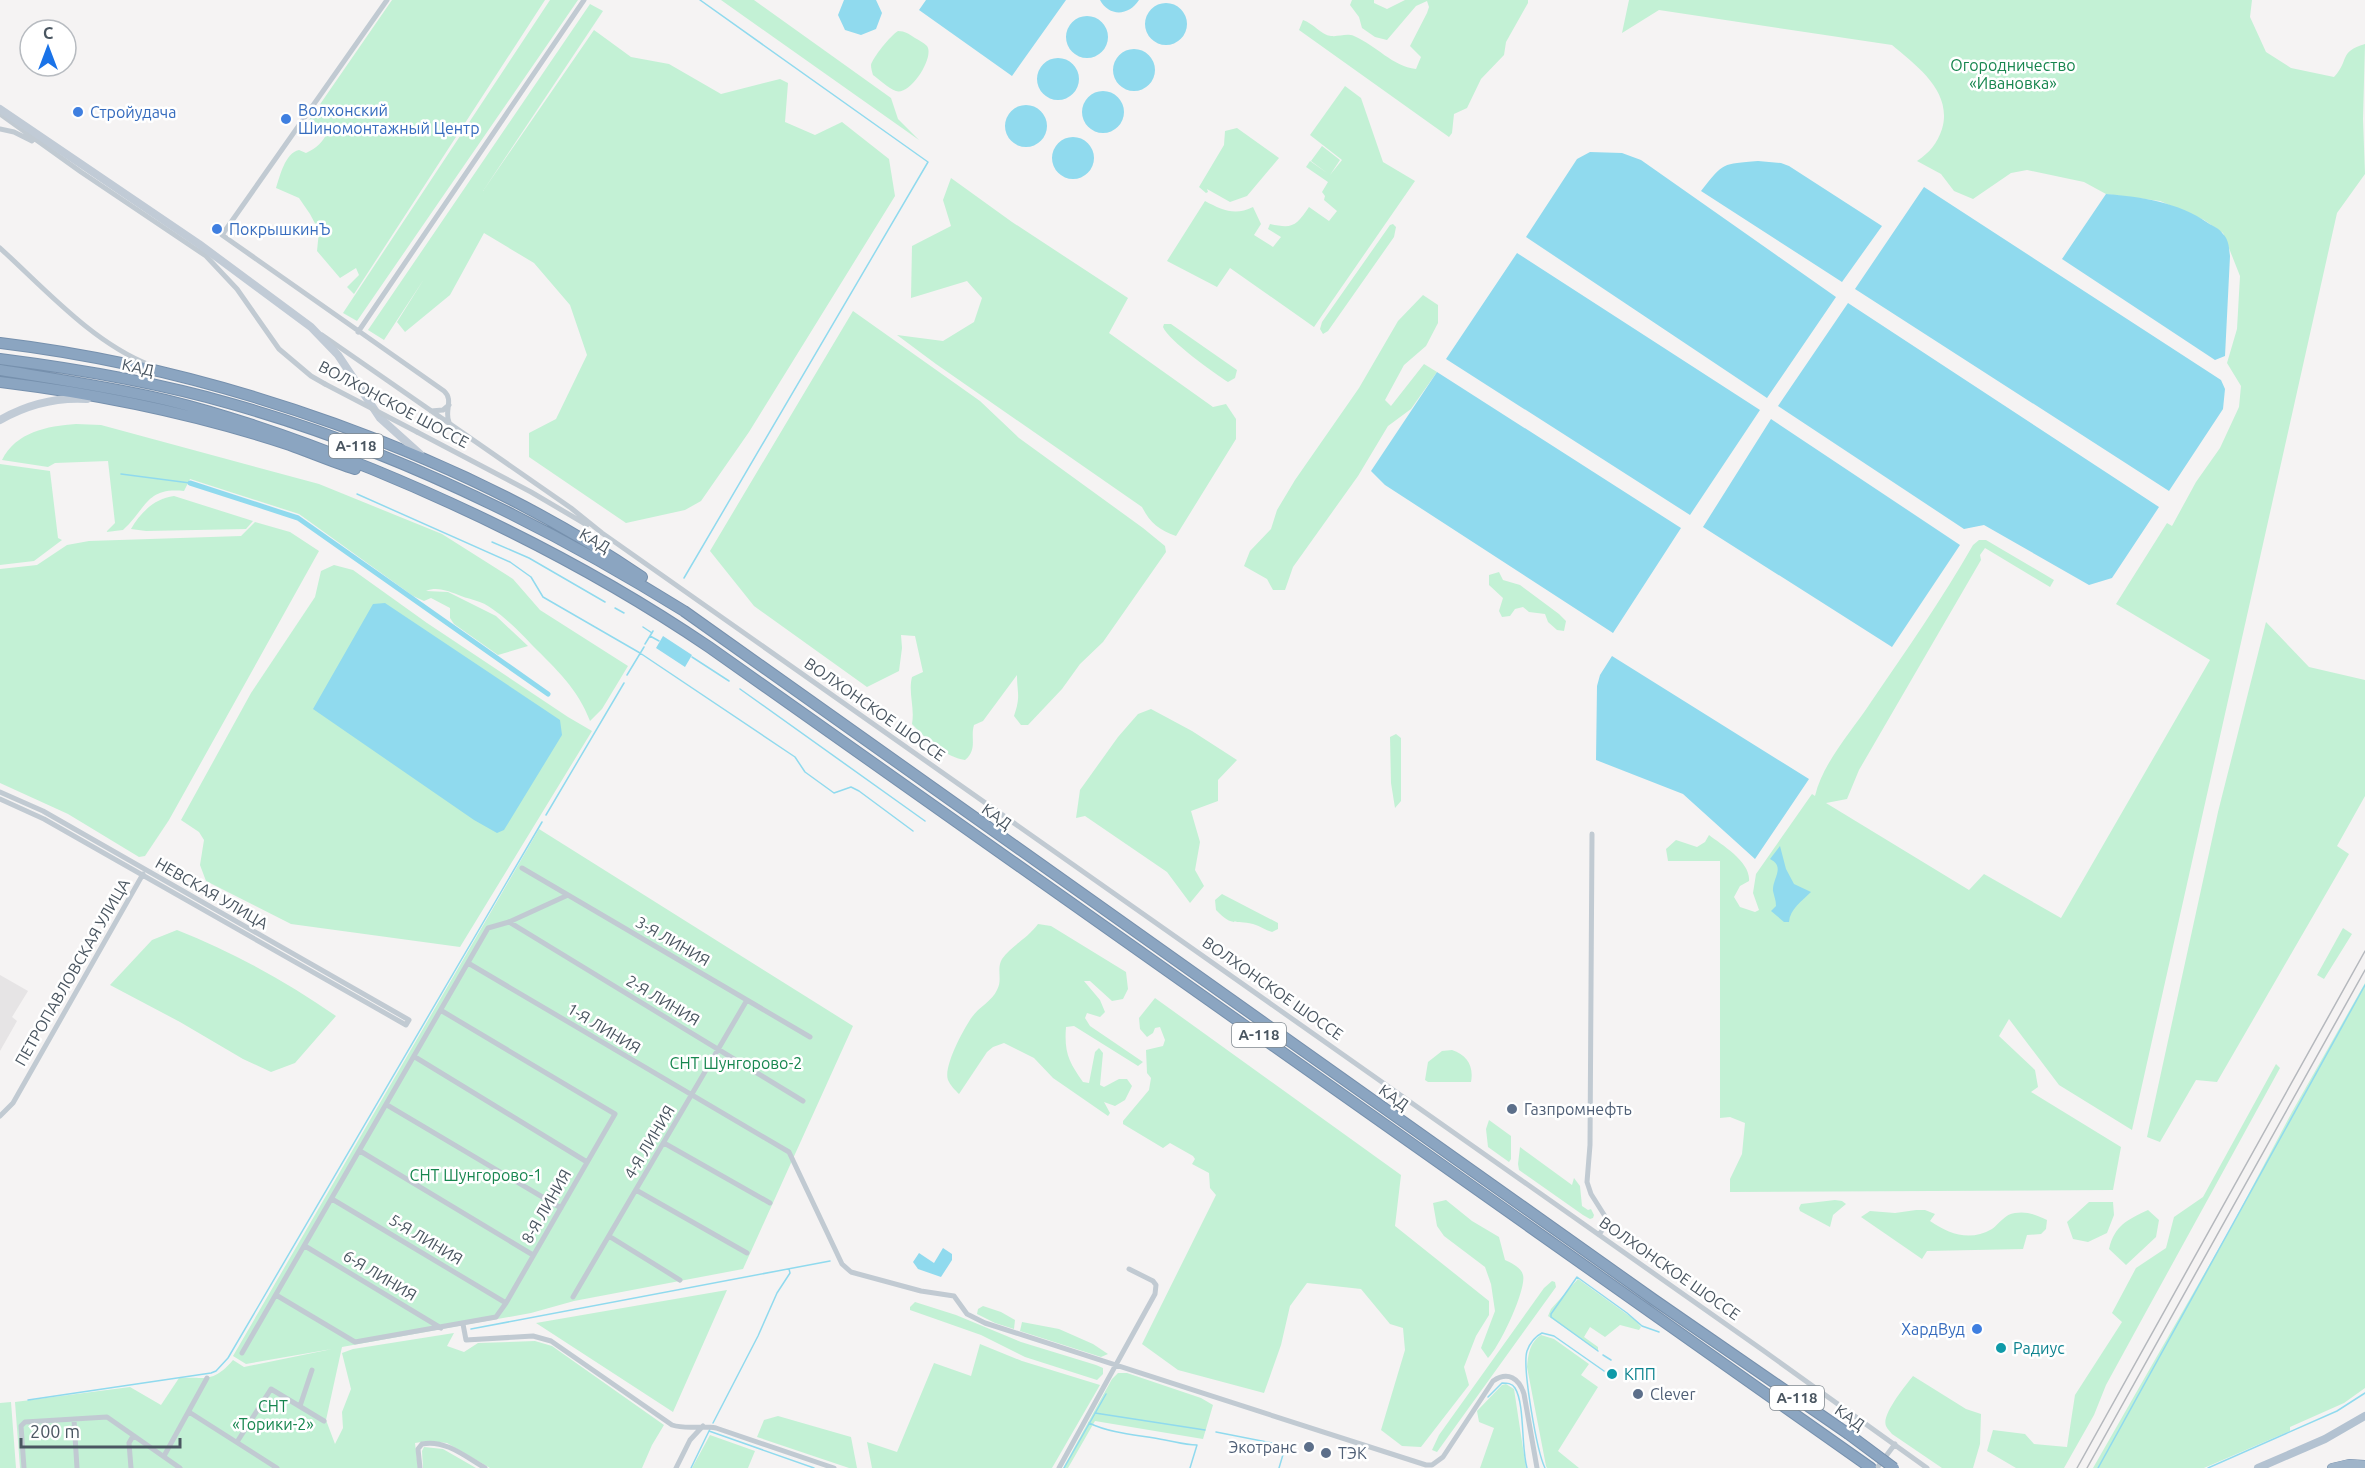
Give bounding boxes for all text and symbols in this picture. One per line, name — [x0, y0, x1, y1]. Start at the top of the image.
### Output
north arrow — [18, 18, 78, 78]
text: С — [43, 24, 53, 42]
park label: Огородничество «Ивановка» — [1950, 56, 2076, 92]
place label: Волхонский Шиномонтажный Центр — [298, 101, 480, 137]
place label: Стройудача — [90, 103, 176, 121]
marker: Стройудача — [71, 105, 85, 119]
marker: Волхонский Шиномонтажный Центр — [279, 112, 293, 126]
place label: ПокрышкинЪ — [229, 220, 330, 238]
marker: ПокрышкинЪ — [210, 222, 224, 236]
street label: КАД — [120, 355, 156, 379]
street label: ВОЛХОНСКОЕ ШОССЕ — [316, 357, 472, 451]
road number: А-118 — [329, 434, 383, 458]
street label: КАД — [577, 524, 613, 556]
street label: ВОЛХОНСКОЕ ШОССЕ — [801, 654, 949, 764]
street label: КАД — [979, 799, 1015, 833]
street label: НЕВСКАЯ УЛИЦА — [152, 853, 272, 933]
street label: ПЕТРОПАВЛОВСКАЯ УЛИЦА — [11, 875, 133, 1069]
street label: 3-Я ЛИНИЯ — [633, 913, 713, 969]
street label: ВОЛХОНСКОЕ ШОССЕ — [1199, 933, 1347, 1043]
street label: 2-Я ЛИНИЯ — [623, 971, 703, 1029]
street label: 1-Я ЛИНИЯ — [564, 999, 644, 1057]
road number: А-118 — [1232, 1023, 1286, 1047]
park label: СНТ Шунгорово-2 — [670, 1054, 802, 1072]
street label: КАД — [1376, 1080, 1412, 1114]
place label: Газпромнефть — [1524, 1100, 1632, 1118]
street label: 4-Я ЛИНИЯ — [620, 1102, 678, 1182]
marker: Газпромнефть — [1505, 1102, 1519, 1116]
park label: СНТ Шунгорово-1 — [410, 1166, 542, 1184]
street label: 8-Я ЛИНИЯ — [518, 1166, 574, 1246]
street label: 5-Я ЛИНИЯ — [386, 1210, 466, 1268]
street label: ВОЛХОНСКОЕ ШОССЕ — [1596, 1213, 1744, 1323]
street label: 6-Я ЛИНИЯ — [340, 1246, 420, 1304]
place label: ХардВуд — [1901, 1320, 1965, 1338]
marker: ХардВуд — [1970, 1322, 1984, 1336]
place label: Радиус — [2013, 1339, 2065, 1357]
marker: Радиус — [1994, 1341, 2008, 1355]
place label: КПП — [1624, 1365, 1656, 1383]
marker: КПП — [1605, 1367, 1619, 1381]
place label: Clever — [1650, 1385, 1696, 1403]
road number: А-118 — [1770, 1386, 1824, 1410]
marker: Clever — [1631, 1387, 1645, 1401]
park label: СНТ «Торики-2» — [232, 1397, 314, 1433]
street label: КАД — [1832, 1400, 1868, 1434]
scale bar — [21, 1411, 180, 1449]
text: 200 m — [30, 1421, 80, 1441]
place label: Экотранс — [1228, 1438, 1298, 1456]
marker: Экотранс — [1302, 1440, 1316, 1454]
place label: ТЭК — [1338, 1444, 1367, 1462]
marker: ТЭК — [1319, 1446, 1333, 1460]

